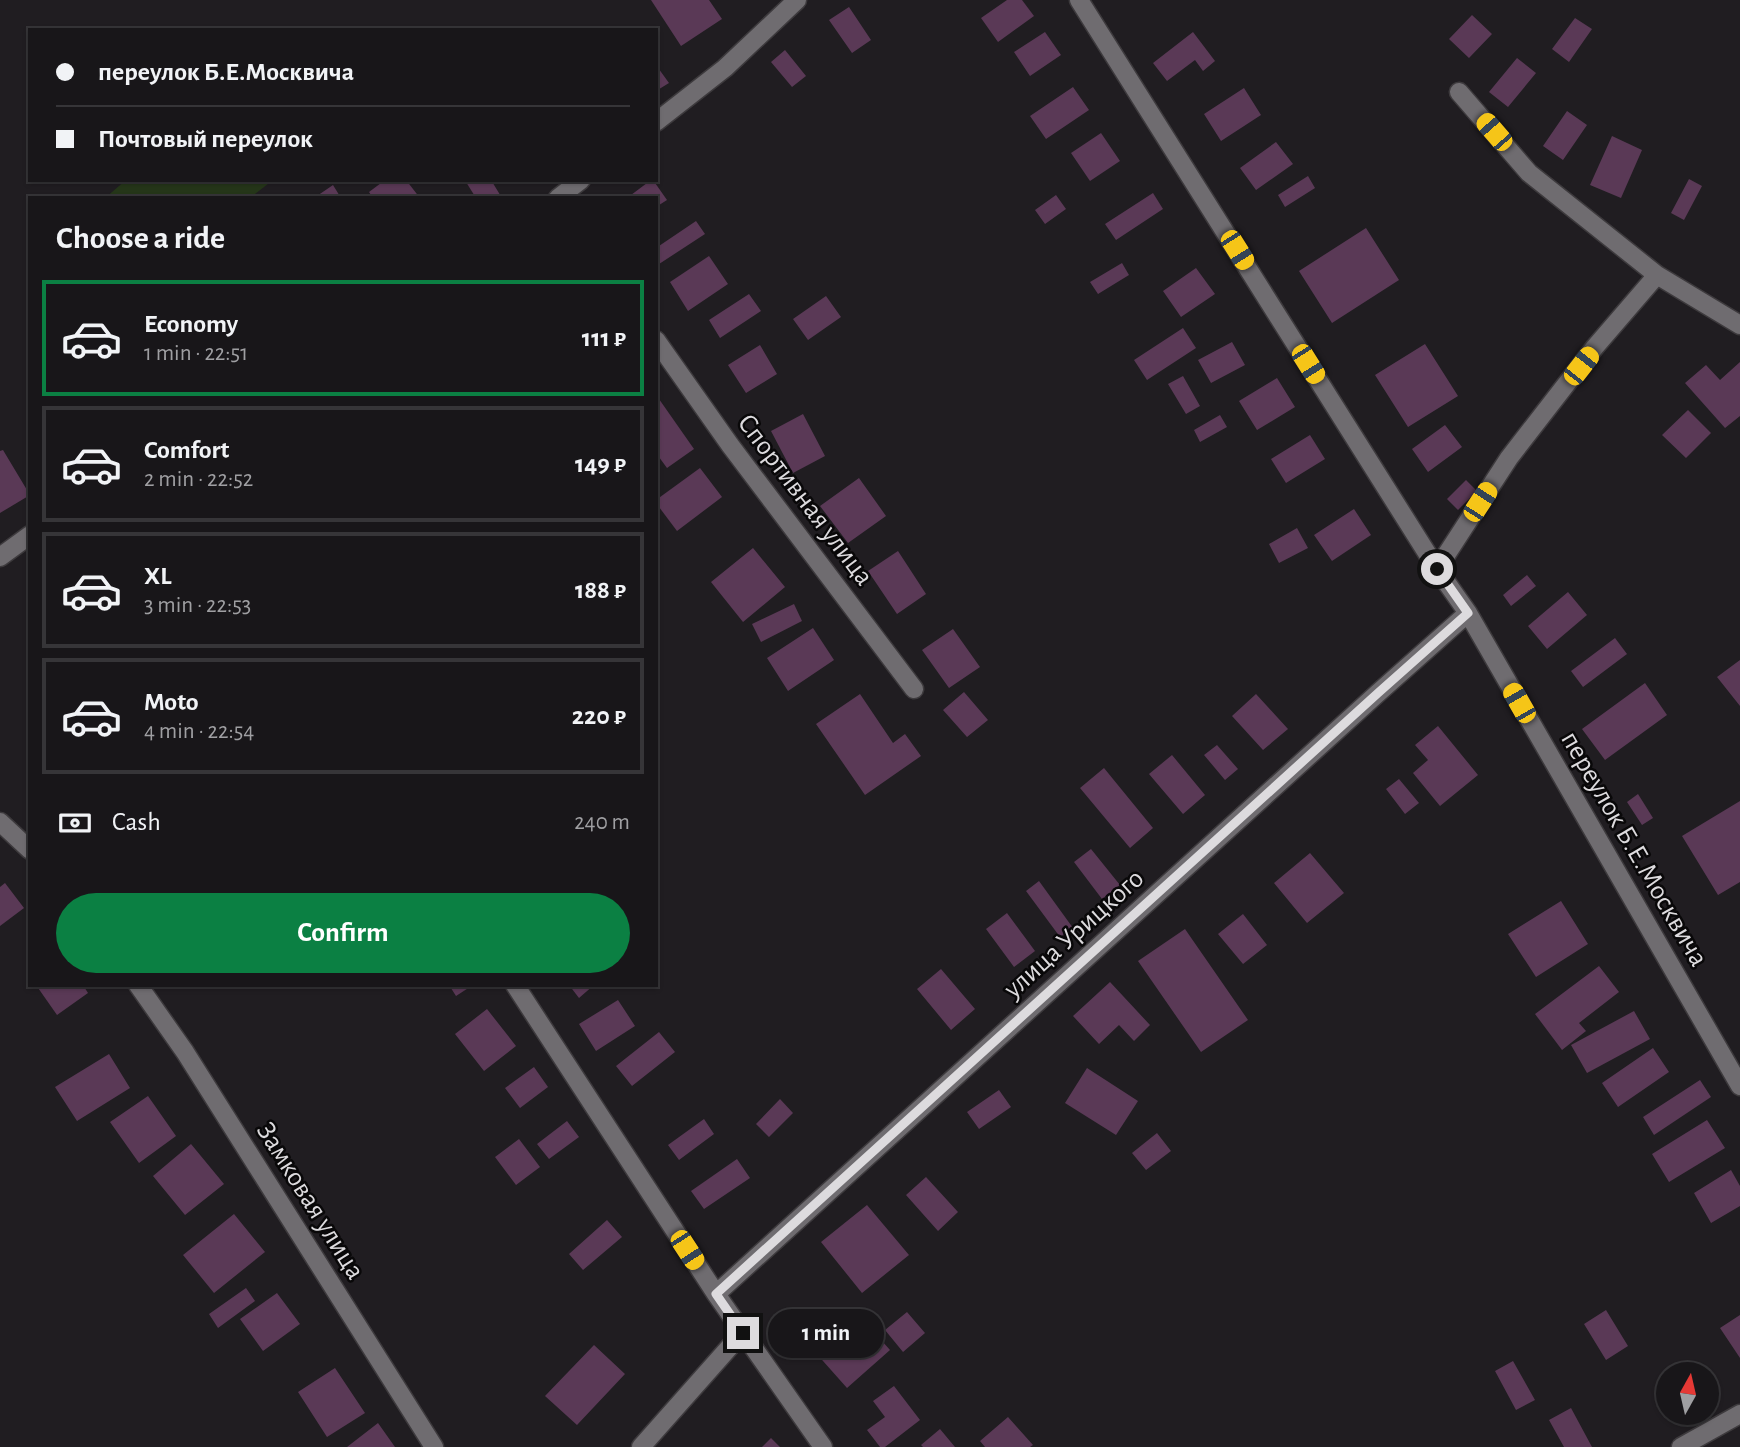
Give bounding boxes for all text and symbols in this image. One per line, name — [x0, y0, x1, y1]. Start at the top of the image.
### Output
text: переулок Б.Е.Москвича — [98, 59, 354, 85]
car — [1473, 109, 1516, 155]
text: Почтовый переулок — [98, 126, 313, 152]
text: Choose a ride — [56, 222, 225, 254]
car — [1217, 227, 1258, 273]
icon: car — [60, 307, 123, 370]
text: Economy — [144, 311, 238, 337]
text: 111 ₽ — [582, 325, 626, 351]
car — [1288, 341, 1329, 387]
text: 1 min · 22:51 — [144, 342, 248, 365]
car — [1560, 343, 1603, 389]
street label: Спортивная улица — [732, 409, 878, 591]
icon: car — [60, 433, 123, 496]
text: Comfort — [144, 437, 229, 463]
text: 149 ₽ — [575, 451, 626, 477]
text: 2 min · 22:52 — [144, 468, 253, 491]
car — [1460, 479, 1501, 525]
route start — [1421, 553, 1453, 585]
icon: car — [60, 559, 123, 622]
text: XL — [144, 563, 171, 589]
text: 188 ₽ — [575, 577, 626, 603]
text: 3 min · 22:53 — [144, 594, 251, 617]
car — [1500, 680, 1539, 726]
icon: car — [60, 685, 123, 748]
text: Moto — [144, 689, 199, 715]
text: 220 ₽ — [572, 703, 626, 729]
text: 4 min · 22:54 — [144, 720, 254, 743]
street label: переулок Б.Е.Москвича — [1555, 727, 1713, 972]
icon: cash — [56, 804, 94, 842]
text: Cash — [112, 809, 161, 835]
text: 240 m — [574, 811, 630, 834]
street label: улица Урицкого — [998, 864, 1149, 1004]
button: Confirm — [56, 893, 630, 973]
street label: Замковая улица — [251, 1118, 369, 1285]
car — [667, 1227, 708, 1273]
callout: 1 min — [768, 1308, 883, 1358]
route end — [727, 1317, 759, 1349]
text: 1 min — [802, 1322, 850, 1345]
north arrow — [1656, 1362, 1718, 1424]
map controls — [1656, 1362, 1719, 1425]

